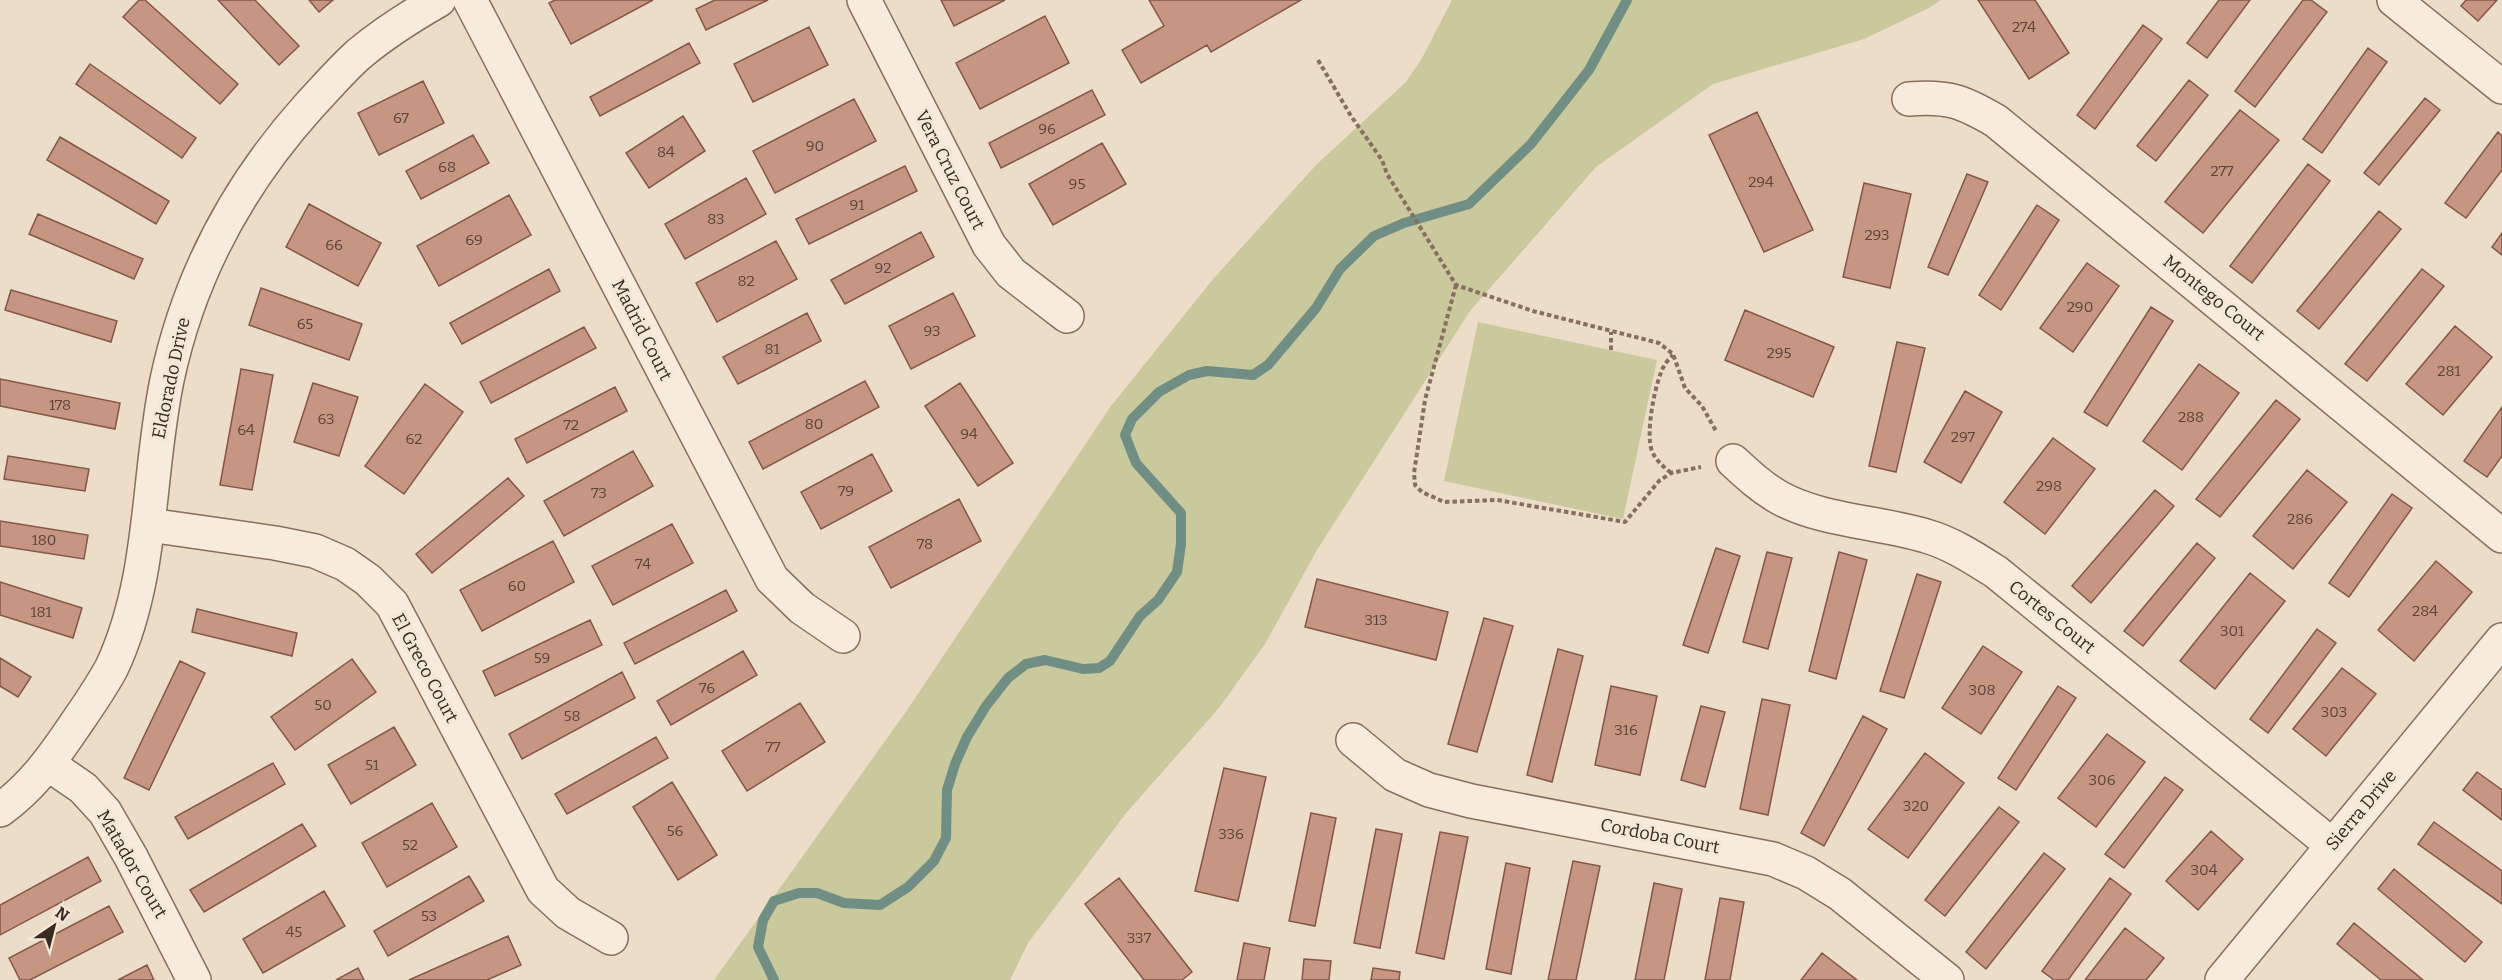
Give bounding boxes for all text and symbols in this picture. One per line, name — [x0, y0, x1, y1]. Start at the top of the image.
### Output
house number: 274 — [2012, 18, 2036, 36]
street label: Vera Cruz Court — [910, 107, 990, 234]
house number: 67 — [393, 109, 410, 127]
house number: 96 — [1038, 120, 1056, 138]
house number: 90 — [806, 137, 824, 155]
house number: 84 — [657, 143, 675, 161]
house number: 68 — [438, 158, 456, 176]
house number: 277 — [2210, 162, 2234, 180]
house number: 294 — [1748, 173, 1774, 191]
house number: 95 — [1069, 175, 1085, 193]
house number: 91 — [850, 196, 864, 214]
house number: 83 — [707, 210, 725, 228]
house number: 293 — [1864, 226, 1890, 244]
house number: 69 — [465, 231, 483, 249]
house number: 66 — [325, 236, 343, 254]
street label: Montego Court — [2159, 250, 2270, 346]
house number: 92 — [875, 259, 891, 277]
house number: 82 — [737, 272, 755, 290]
street label: Madrid Court — [607, 276, 677, 385]
house number: 290 — [2067, 298, 2093, 316]
street label: Eldorado Drive — [147, 315, 195, 441]
house number: 65 — [297, 315, 313, 333]
house number: 93 — [923, 322, 941, 340]
house number: 81 — [764, 340, 780, 358]
house number: 295 — [1767, 344, 1791, 362]
house number: 281 — [2437, 362, 2461, 380]
house number: 178 — [49, 396, 71, 414]
house number: 288 — [2178, 408, 2204, 426]
house number: 63 — [317, 410, 335, 428]
house number: 80 — [805, 415, 823, 433]
house number: 72 — [563, 416, 579, 434]
house number: 64 — [237, 421, 255, 439]
house number: 94 — [960, 425, 978, 443]
house number: 297 — [1951, 428, 1976, 446]
house number: 62 — [406, 430, 422, 448]
house number: 298 — [2036, 477, 2062, 495]
house number: 79 — [838, 482, 854, 500]
house number: 73 — [591, 484, 607, 502]
house number: 286 — [2287, 510, 2313, 528]
house number: 180 — [32, 531, 56, 549]
house number: 78 — [917, 535, 933, 553]
house number: 74 — [635, 555, 651, 573]
street label: Cortes Court — [2004, 575, 2100, 659]
house number: 60 — [508, 577, 526, 595]
house number: 284 — [2412, 602, 2438, 620]
house number: 181 — [30, 603, 52, 621]
street label: El Greco Court — [387, 610, 463, 727]
house number: 313 — [1364, 611, 1388, 629]
house number: 301 — [2220, 622, 2244, 640]
house number: 59 — [534, 649, 550, 667]
house number: 76 — [699, 679, 715, 697]
house number: 308 — [1968, 681, 1996, 699]
house number: 50 — [314, 696, 332, 714]
house number: 303 — [2321, 703, 2347, 721]
house number: 58 — [563, 707, 581, 725]
house number: 316 — [1614, 721, 1638, 739]
house number: 77 — [765, 738, 781, 756]
house number: 51 — [365, 756, 379, 774]
street label: Sierra Drive — [2321, 765, 2401, 855]
house number: 306 — [2089, 771, 2116, 789]
house number: 320 — [1903, 797, 1929, 815]
street label: Matador Court — [92, 806, 172, 923]
street label: Cordoba Court — [1599, 814, 1722, 858]
house number: 56 — [667, 822, 684, 840]
house number: 336 — [1218, 825, 1244, 843]
house number: 52 — [402, 836, 418, 854]
house number: 304 — [2191, 861, 2218, 879]
north arrow — [24, 896, 84, 956]
text: N — [52, 903, 73, 925]
house number: 53 — [421, 907, 437, 925]
house number: 45 — [286, 923, 302, 941]
house number: 337 — [1127, 929, 1152, 947]

